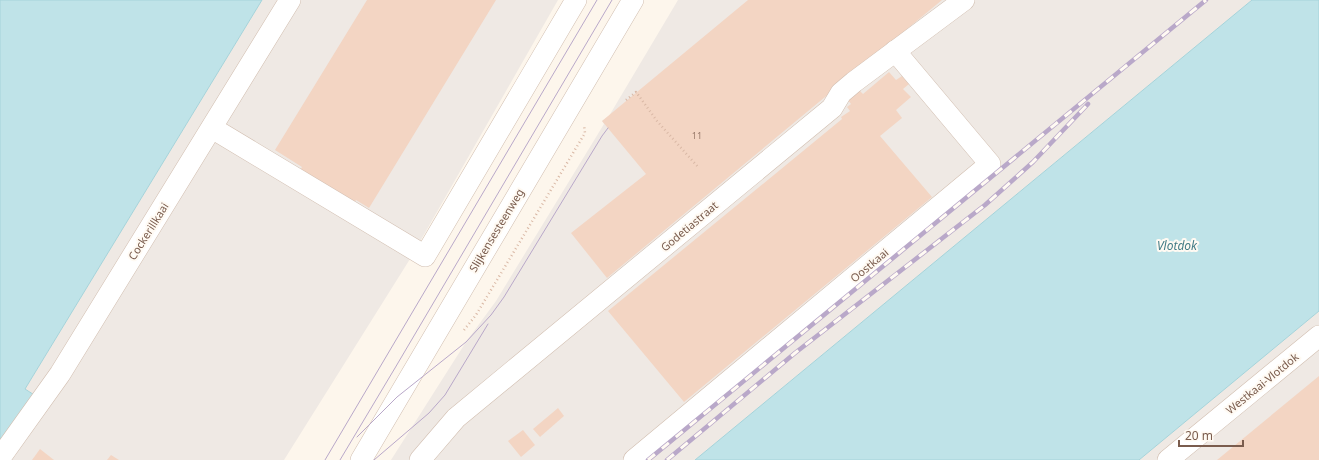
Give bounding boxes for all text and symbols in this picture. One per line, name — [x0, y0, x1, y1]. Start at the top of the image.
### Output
house number: 11 — [692, 129, 702, 142]
street label: Slijkensesteenweg — [465, 185, 527, 275]
street label: Godetiastraat — [657, 198, 721, 254]
street label: Cockerillkaai — [124, 199, 172, 263]
water label: Vlotdok — [1157, 237, 1198, 254]
street label: Oostkaai — [847, 245, 891, 285]
street label: Westkaai-Vlotdok — [1223, 349, 1302, 417]
scale bar — [1179, 422, 1243, 448]
text: 20 m — [1185, 427, 1213, 444]

